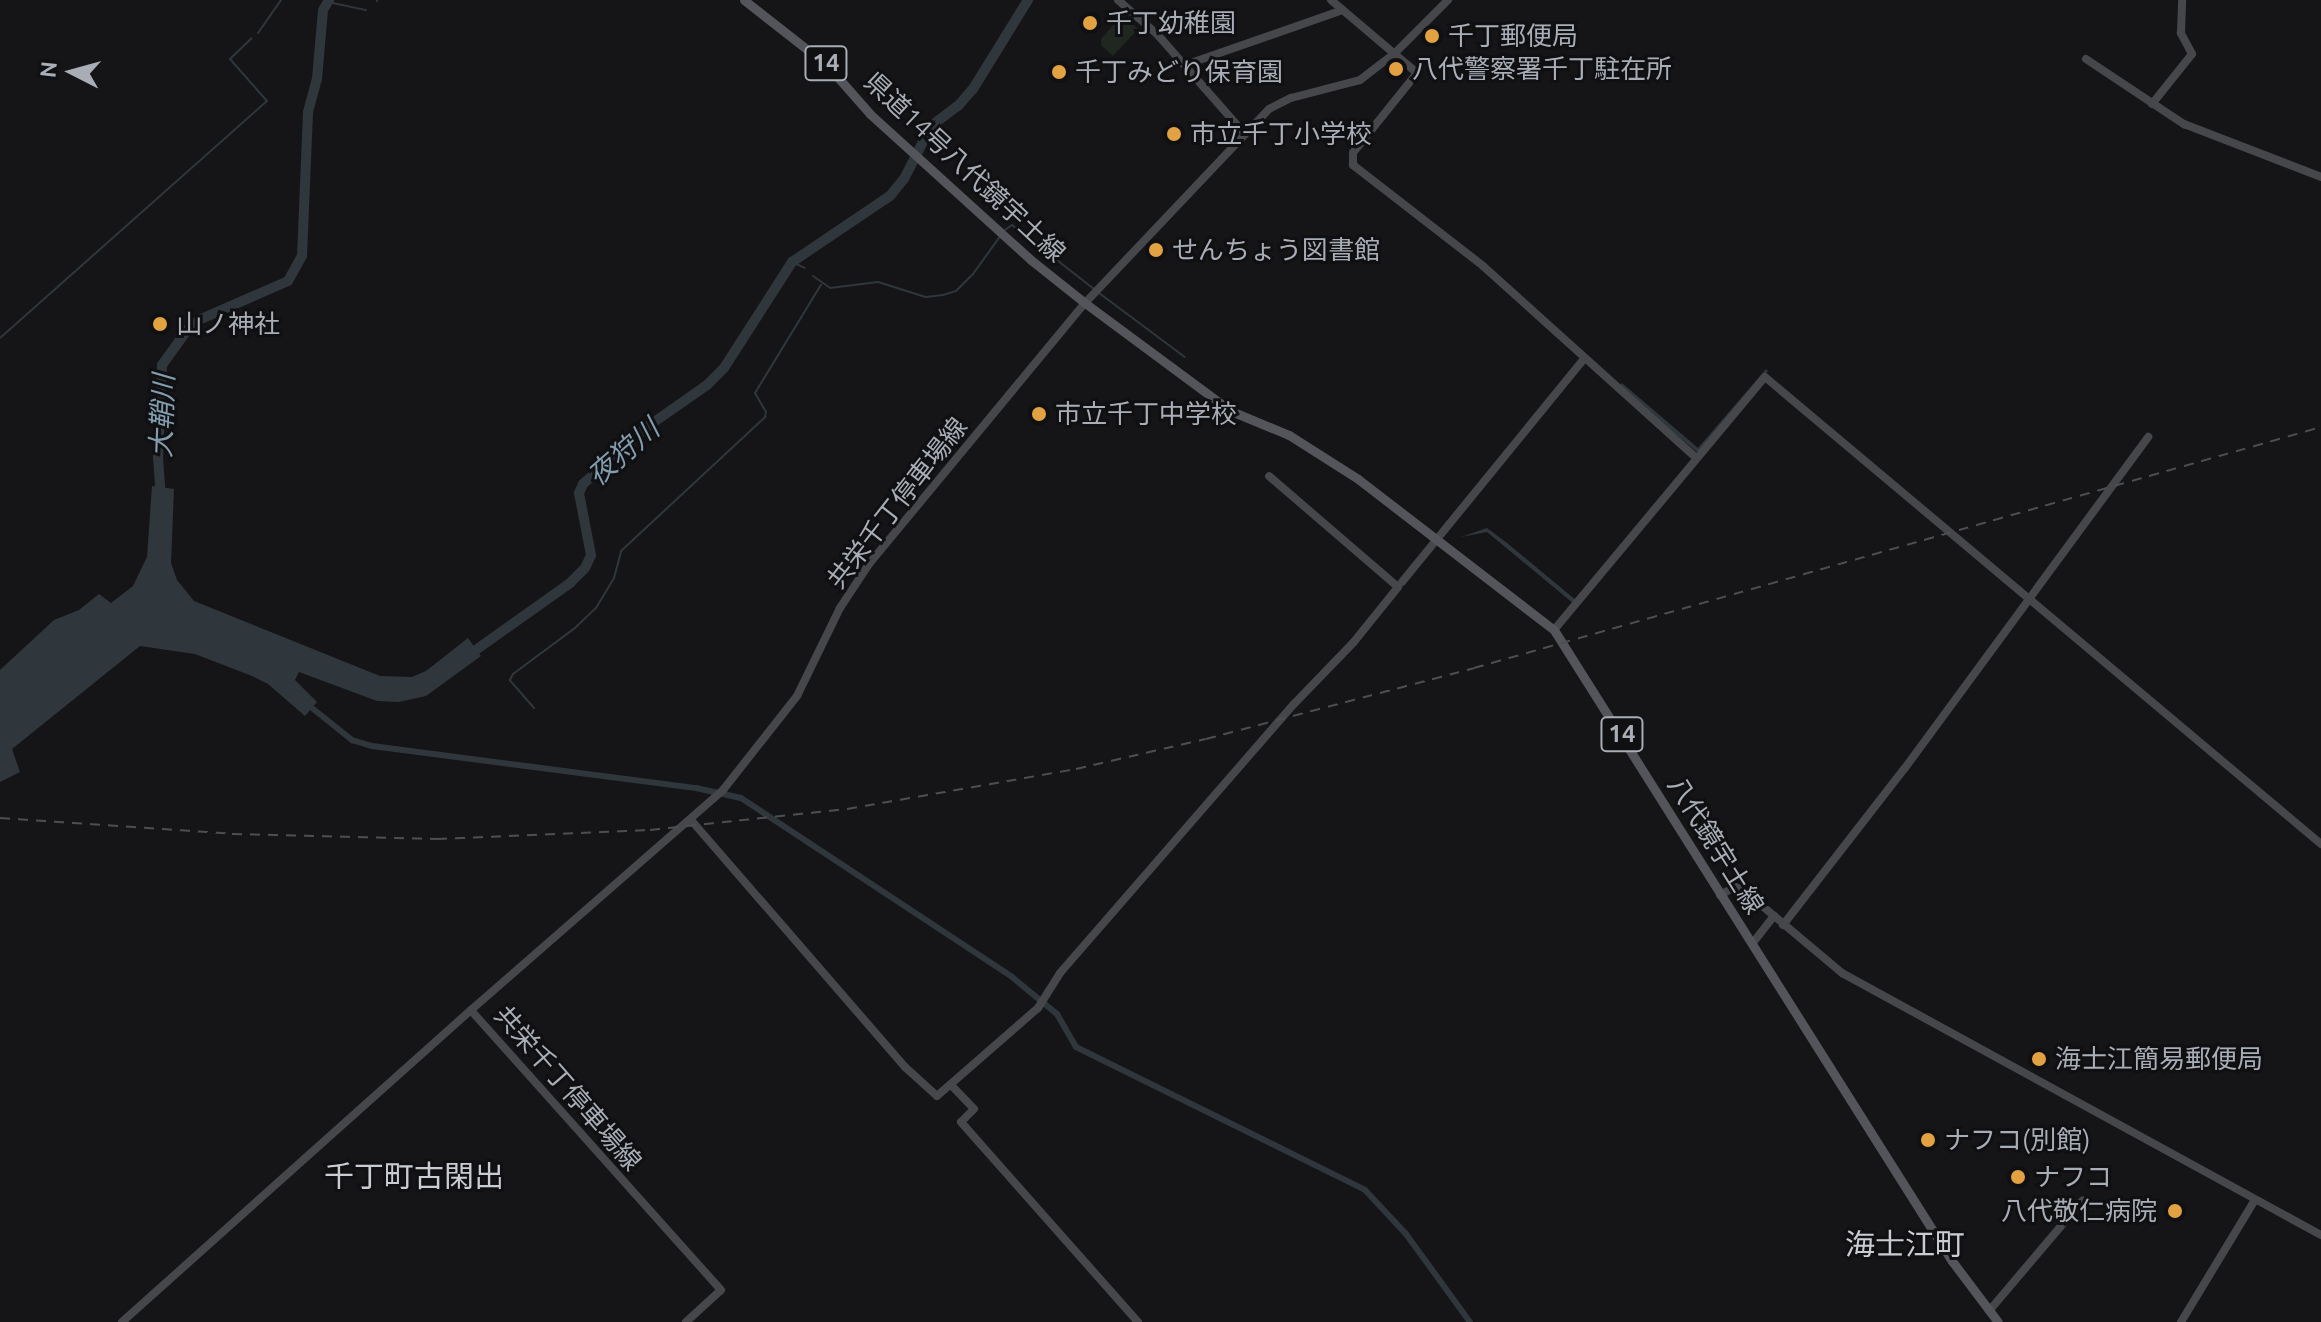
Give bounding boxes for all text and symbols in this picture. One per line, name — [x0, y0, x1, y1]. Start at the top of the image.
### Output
place label: 千丁幼稚園 — [1106, 7, 1236, 39]
marker: 千丁幼稚園 — [1081, 14, 1099, 32]
place label: 千丁郵便局 — [1448, 20, 1578, 52]
marker: 千丁郵便局 — [1423, 27, 1441, 45]
north arrow — [32, 32, 112, 112]
road number: 14 — [804, 43, 848, 83]
place label: 八代警察署千丁駐在所 — [1412, 53, 1672, 85]
place label: 千丁みどり保育園 — [1075, 56, 1283, 88]
text: N — [34, 60, 61, 79]
marker: 八代警察署千丁駐在所 — [1387, 60, 1405, 78]
marker: 千丁みどり保育園 — [1050, 63, 1068, 81]
street label: 県道14号八代鏡宇土線 — [858, 66, 1072, 268]
place label: 市立千丁小学校 — [1190, 118, 1372, 150]
marker: 市立千丁小学校 — [1165, 125, 1183, 143]
place label: せんちょう図書館 — [1172, 234, 1380, 266]
marker: せんちょう図書館 — [1147, 241, 1165, 259]
place label: 山ノ神社 — [176, 308, 280, 340]
marker: 山ノ神社 — [151, 315, 169, 333]
water label: 大鞘川 — [144, 373, 180, 459]
place label: 市立千丁中学校 — [1055, 398, 1237, 430]
marker: 市立千丁中学校 — [1030, 405, 1048, 423]
street label: 共栄千丁停車場線 — [821, 411, 973, 595]
water label: 夜狩川 — [580, 412, 666, 492]
road number: 14 — [1600, 714, 1644, 754]
street label: 八代鏡宇土線 — [1661, 771, 1771, 919]
street label: 共栄千丁停車場線 — [488, 999, 648, 1177]
place label: 海士江簡易郵便局 — [2055, 1043, 2263, 1075]
marker: 海士江簡易郵便局 — [2030, 1050, 2048, 1068]
place label: ナフコ(別館) — [1944, 1124, 2090, 1156]
marker: ナフコ(別館) — [1919, 1131, 1937, 1149]
district label: 千丁町古閑出 — [324, 1158, 504, 1194]
place label: ナフコ — [2034, 1161, 2112, 1193]
marker: ナフコ — [2009, 1168, 2027, 1186]
place label: 八代敬仁病院 — [2001, 1195, 2157, 1227]
marker: 八代敬仁病院 — [2164, 1200, 2186, 1222]
district label: 海士江町 — [1845, 1226, 1965, 1262]

